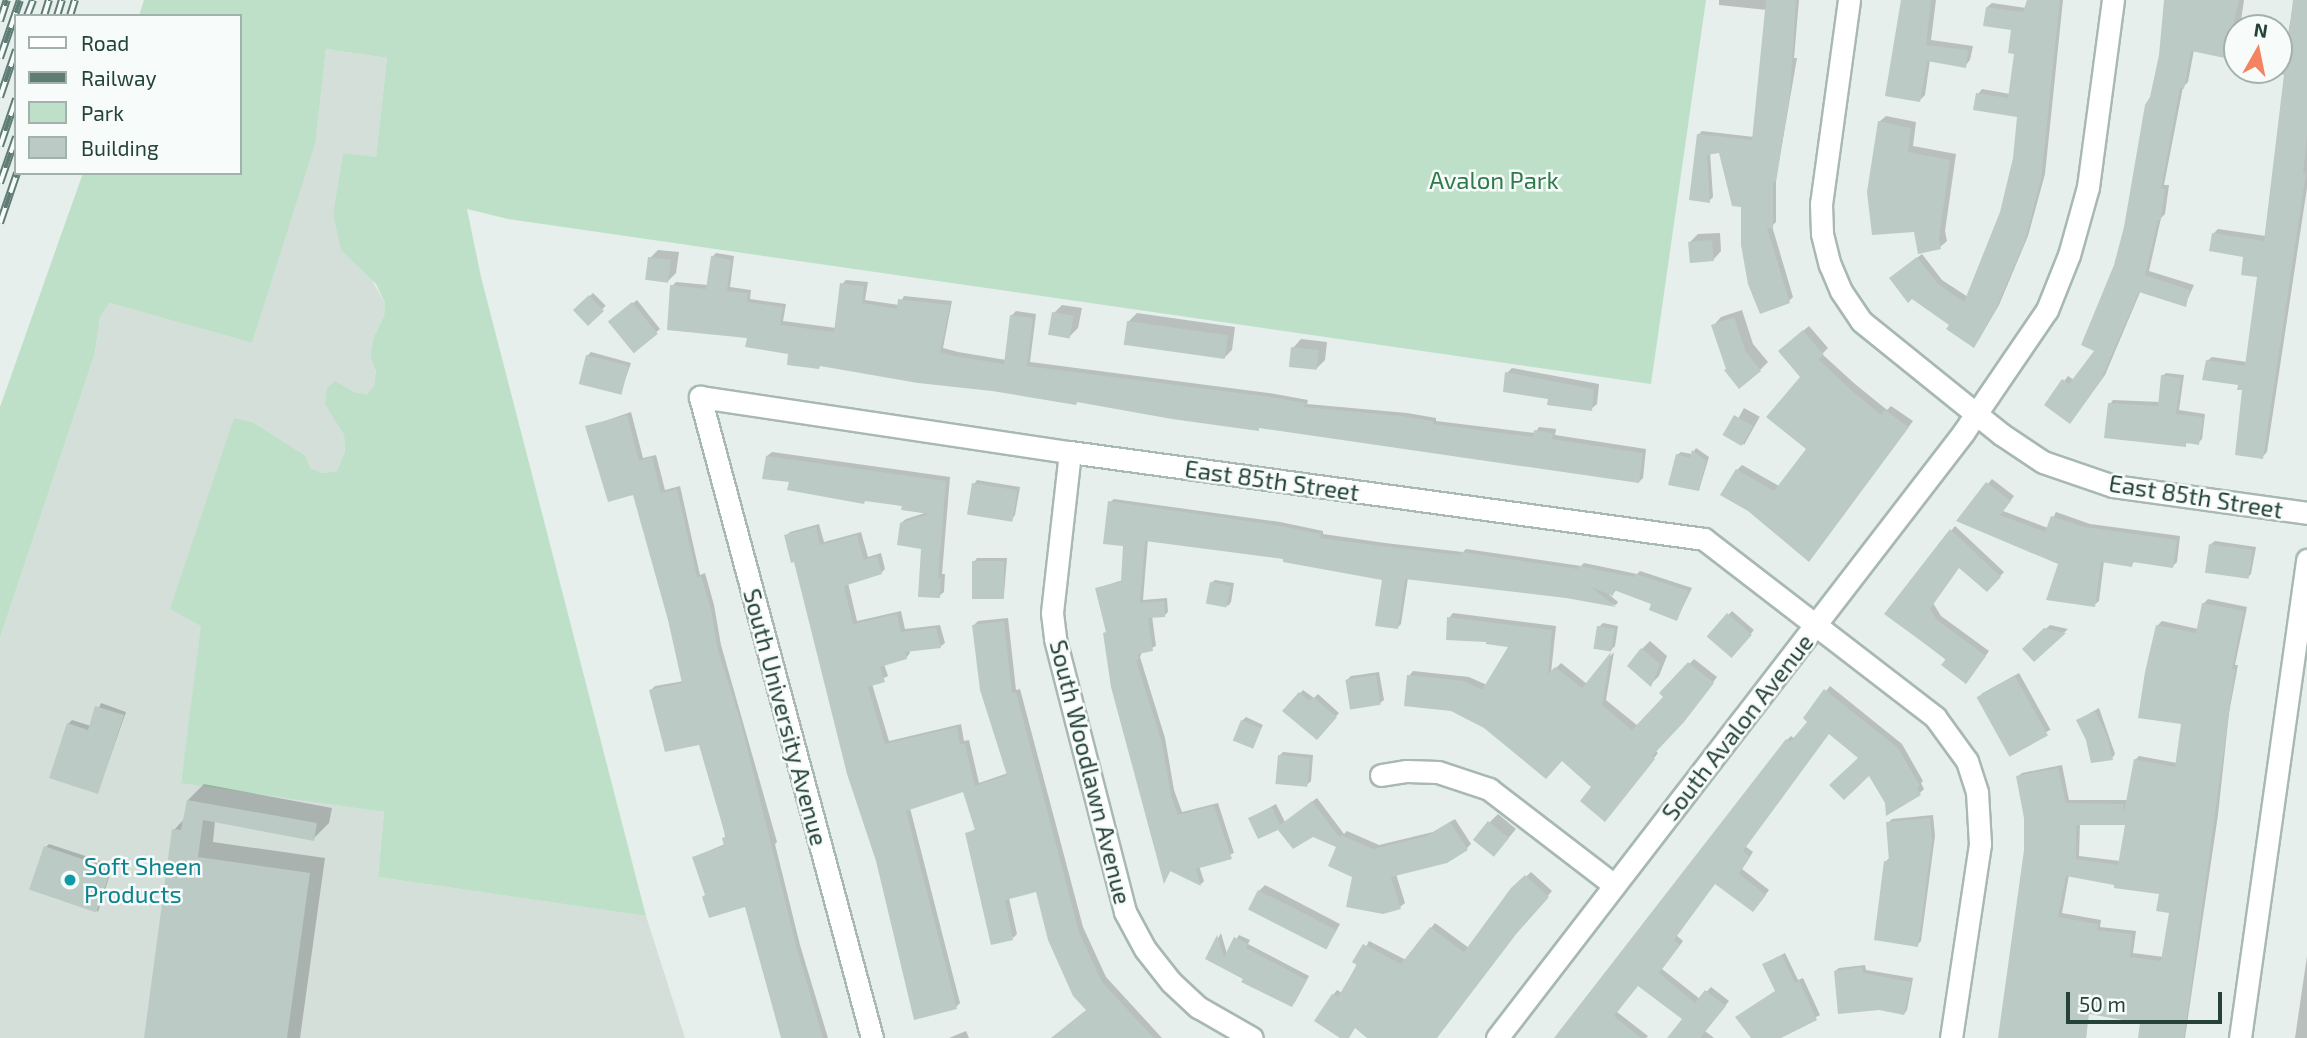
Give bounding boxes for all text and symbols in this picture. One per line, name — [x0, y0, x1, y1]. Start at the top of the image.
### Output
legend — [14, 14, 242, 175]
north arrow — [2223, 14, 2293, 84]
text: N — [2252, 17, 2270, 42]
text: Road — [81, 30, 129, 55]
text: Railway — [81, 65, 157, 90]
text: Park — [81, 100, 124, 125]
text: Building — [81, 135, 159, 160]
park label: Avalon Park — [1429, 166, 1559, 194]
street label: East 85th Street — [1183, 454, 1361, 506]
street label: East 85th Street — [2107, 468, 2285, 524]
street label: South University Avenue — [738, 585, 834, 849]
street label: South Avalon Avenue — [1655, 628, 1819, 826]
street label: South Woodlawn Avenue — [1044, 636, 1138, 908]
place label: Soft Sheen Products — [84, 852, 202, 908]
marker: Soft Sheen Products — [62, 872, 78, 888]
scale bar — [2069, 978, 2225, 1022]
text: 50 m — [2079, 991, 2126, 1016]

